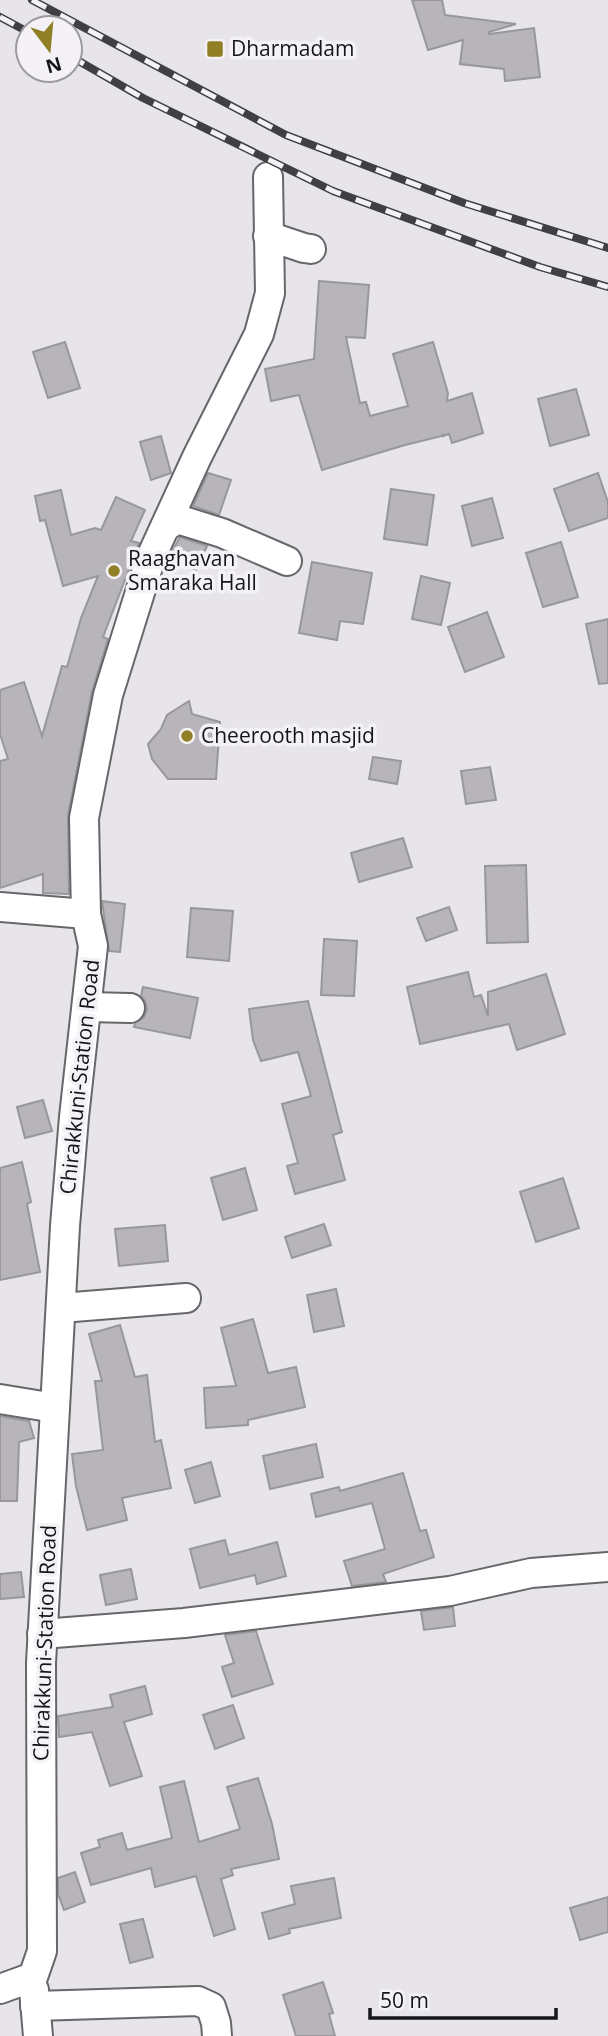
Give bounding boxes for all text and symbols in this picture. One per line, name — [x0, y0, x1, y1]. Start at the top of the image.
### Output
north arrow — [14, 14, 84, 84]
place label: Dharmadam — [231, 34, 354, 62]
marker: Dharmadam — [205, 39, 225, 59]
text: N — [43, 51, 65, 80]
place label: Raaghavan Smaraka Hall — [128, 544, 257, 596]
marker: Raaghavan Smaraka Hall — [106, 563, 122, 579]
place label: Cheerooth masjid — [201, 721, 375, 749]
marker: Cheerooth masjid — [179, 728, 195, 744]
street label: Chirakkuni-Station Road — [53, 958, 105, 1196]
street label: Chirakkuni-Station Road — [26, 1525, 62, 1761]
scale bar — [370, 1976, 556, 2020]
text: 50 m — [380, 1986, 429, 2014]

